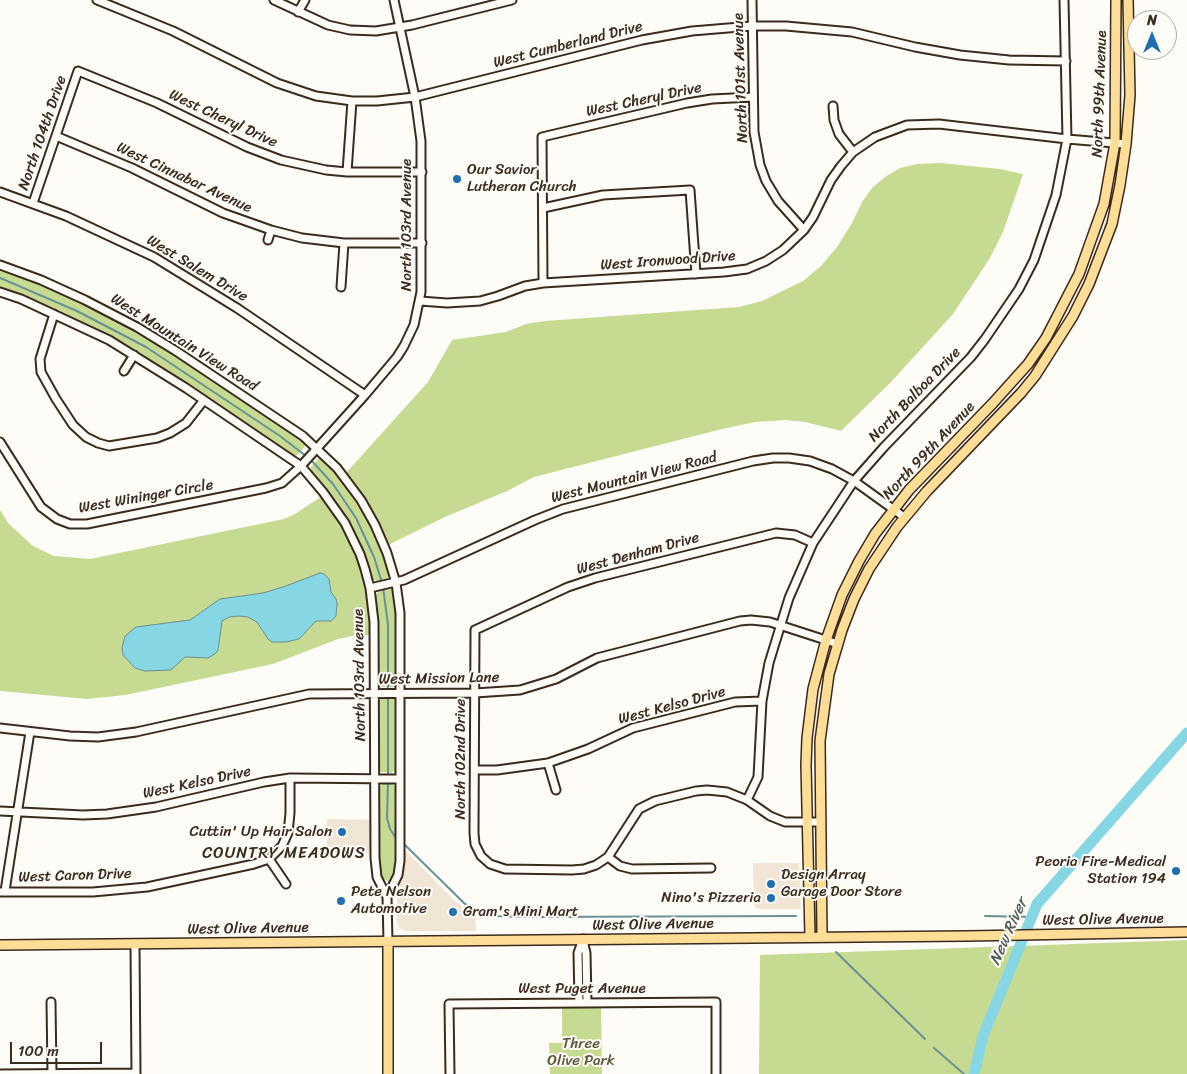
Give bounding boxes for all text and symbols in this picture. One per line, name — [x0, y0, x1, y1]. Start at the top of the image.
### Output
text: N — [1147, 8, 1157, 33]
north arrow — [1127, 10, 1177, 60]
street label: North 101st Avenue — [730, 13, 752, 143]
street label: West Cumberland Drive — [492, 18, 644, 72]
street label: North 99th Avenue — [1089, 30, 1111, 158]
street label: North 104th Drive — [15, 73, 71, 193]
street label: West Cheryl Drive — [585, 79, 703, 121]
street label: West Cheryl Drive — [166, 86, 280, 152]
street label: West Cinnabar Avenue — [113, 139, 255, 217]
street label: North 103rd Avenue — [398, 159, 416, 291]
place label: Our Savior Lutheran Church — [467, 161, 577, 196]
marker: Our Savior Lutheran Church — [451, 173, 463, 185]
street label: West Salem Drive — [143, 232, 251, 306]
street label: West Ironwood Drive — [600, 247, 736, 275]
street label: West Mountain View Road — [107, 290, 261, 396]
street label: North Balboa Drive — [865, 344, 965, 446]
street label: North 99th Avenue — [879, 398, 979, 504]
street label: West Mountain View Road — [549, 449, 719, 507]
street label: West Wininger Circle — [77, 476, 215, 518]
street label: West Denham Drive — [575, 529, 701, 579]
street label: North 103rd Avenue — [350, 609, 370, 741]
street label: West Mission Lane — [379, 669, 499, 689]
street label: West Kelso Drive — [616, 683, 728, 729]
street label: North 102nd Drive — [452, 699, 470, 819]
street label: West Kelso Drive — [141, 763, 253, 803]
place label: Cuttin' Up Hair Salon — [189, 823, 332, 841]
marker: Cuttin' Up Hair Salon — [336, 826, 348, 838]
district label: COUNTRY MEADOWS — [201, 844, 367, 864]
place label: Peoria Fire-Medical Station 194 — [1035, 853, 1166, 888]
street label: West Caron Drive — [18, 865, 132, 887]
marker: Peoria Fire-Medical Station 194 — [1170, 865, 1182, 877]
place label: Design Array Garage Door Store — [781, 866, 902, 901]
marker: Design Array Garage Door Store — [765, 878, 777, 890]
place label: Pete Nelson Automotive — [351, 883, 431, 918]
place label: Nino's Pizzeria — [661, 889, 761, 907]
marker: Nino's Pizzeria — [765, 892, 777, 904]
marker: Pete Nelson Automotive — [335, 895, 347, 907]
water label: New River — [986, 896, 1032, 968]
place label: Gram's Mini Mart — [463, 903, 578, 921]
marker: Gram's Mini Mart — [447, 906, 459, 918]
street label: West Olive Avenue — [1042, 910, 1164, 930]
street label: West Olive Avenue — [592, 915, 714, 935]
street label: West Olive Avenue — [187, 919, 309, 939]
street label: West Puget Avenue — [518, 980, 646, 998]
scale bar — [12, 1032, 105, 1064]
park label: Three Olive Park — [547, 1035, 615, 1070]
text: 100 m — [18, 1038, 59, 1064]

